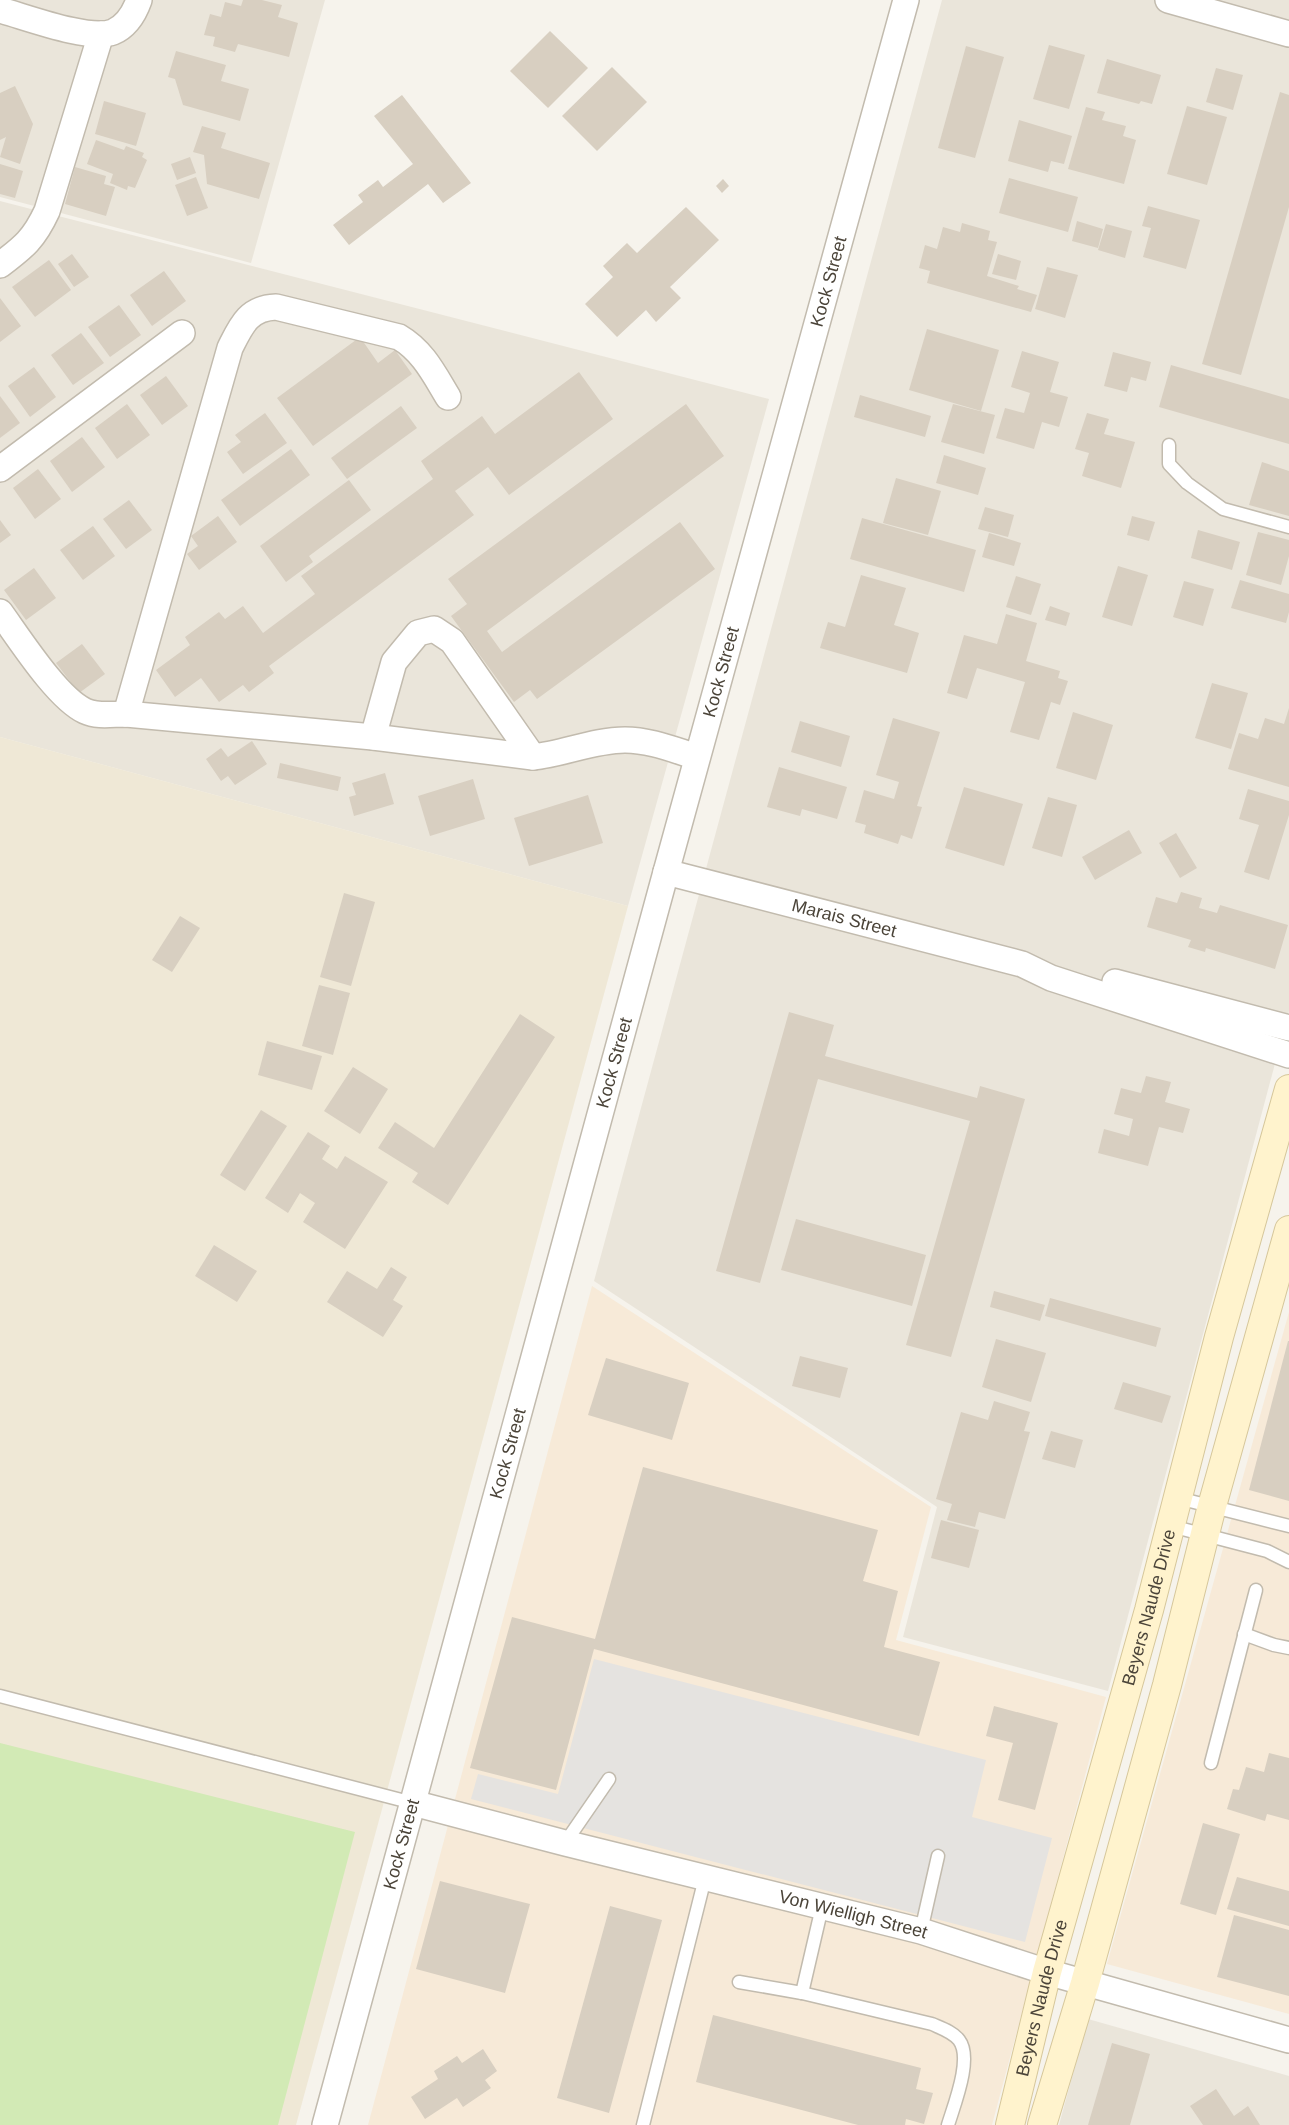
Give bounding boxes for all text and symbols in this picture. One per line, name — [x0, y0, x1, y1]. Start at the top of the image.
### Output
street label: Kock Street — [807, 234, 851, 329]
street label: Kock Street — [699, 624, 743, 720]
street label: Marais Street — [790, 895, 899, 941]
street label: Kock Street — [592, 1015, 636, 1110]
street label: Kock Street — [486, 1406, 530, 1501]
street label: Beyers Naude Drive — [1118, 1527, 1179, 1688]
street label: Kock Street — [380, 1797, 423, 1892]
street label: Von Wielligh Street — [777, 1886, 930, 1942]
street label: Beyers Naude Drive — [1012, 1917, 1071, 2078]

